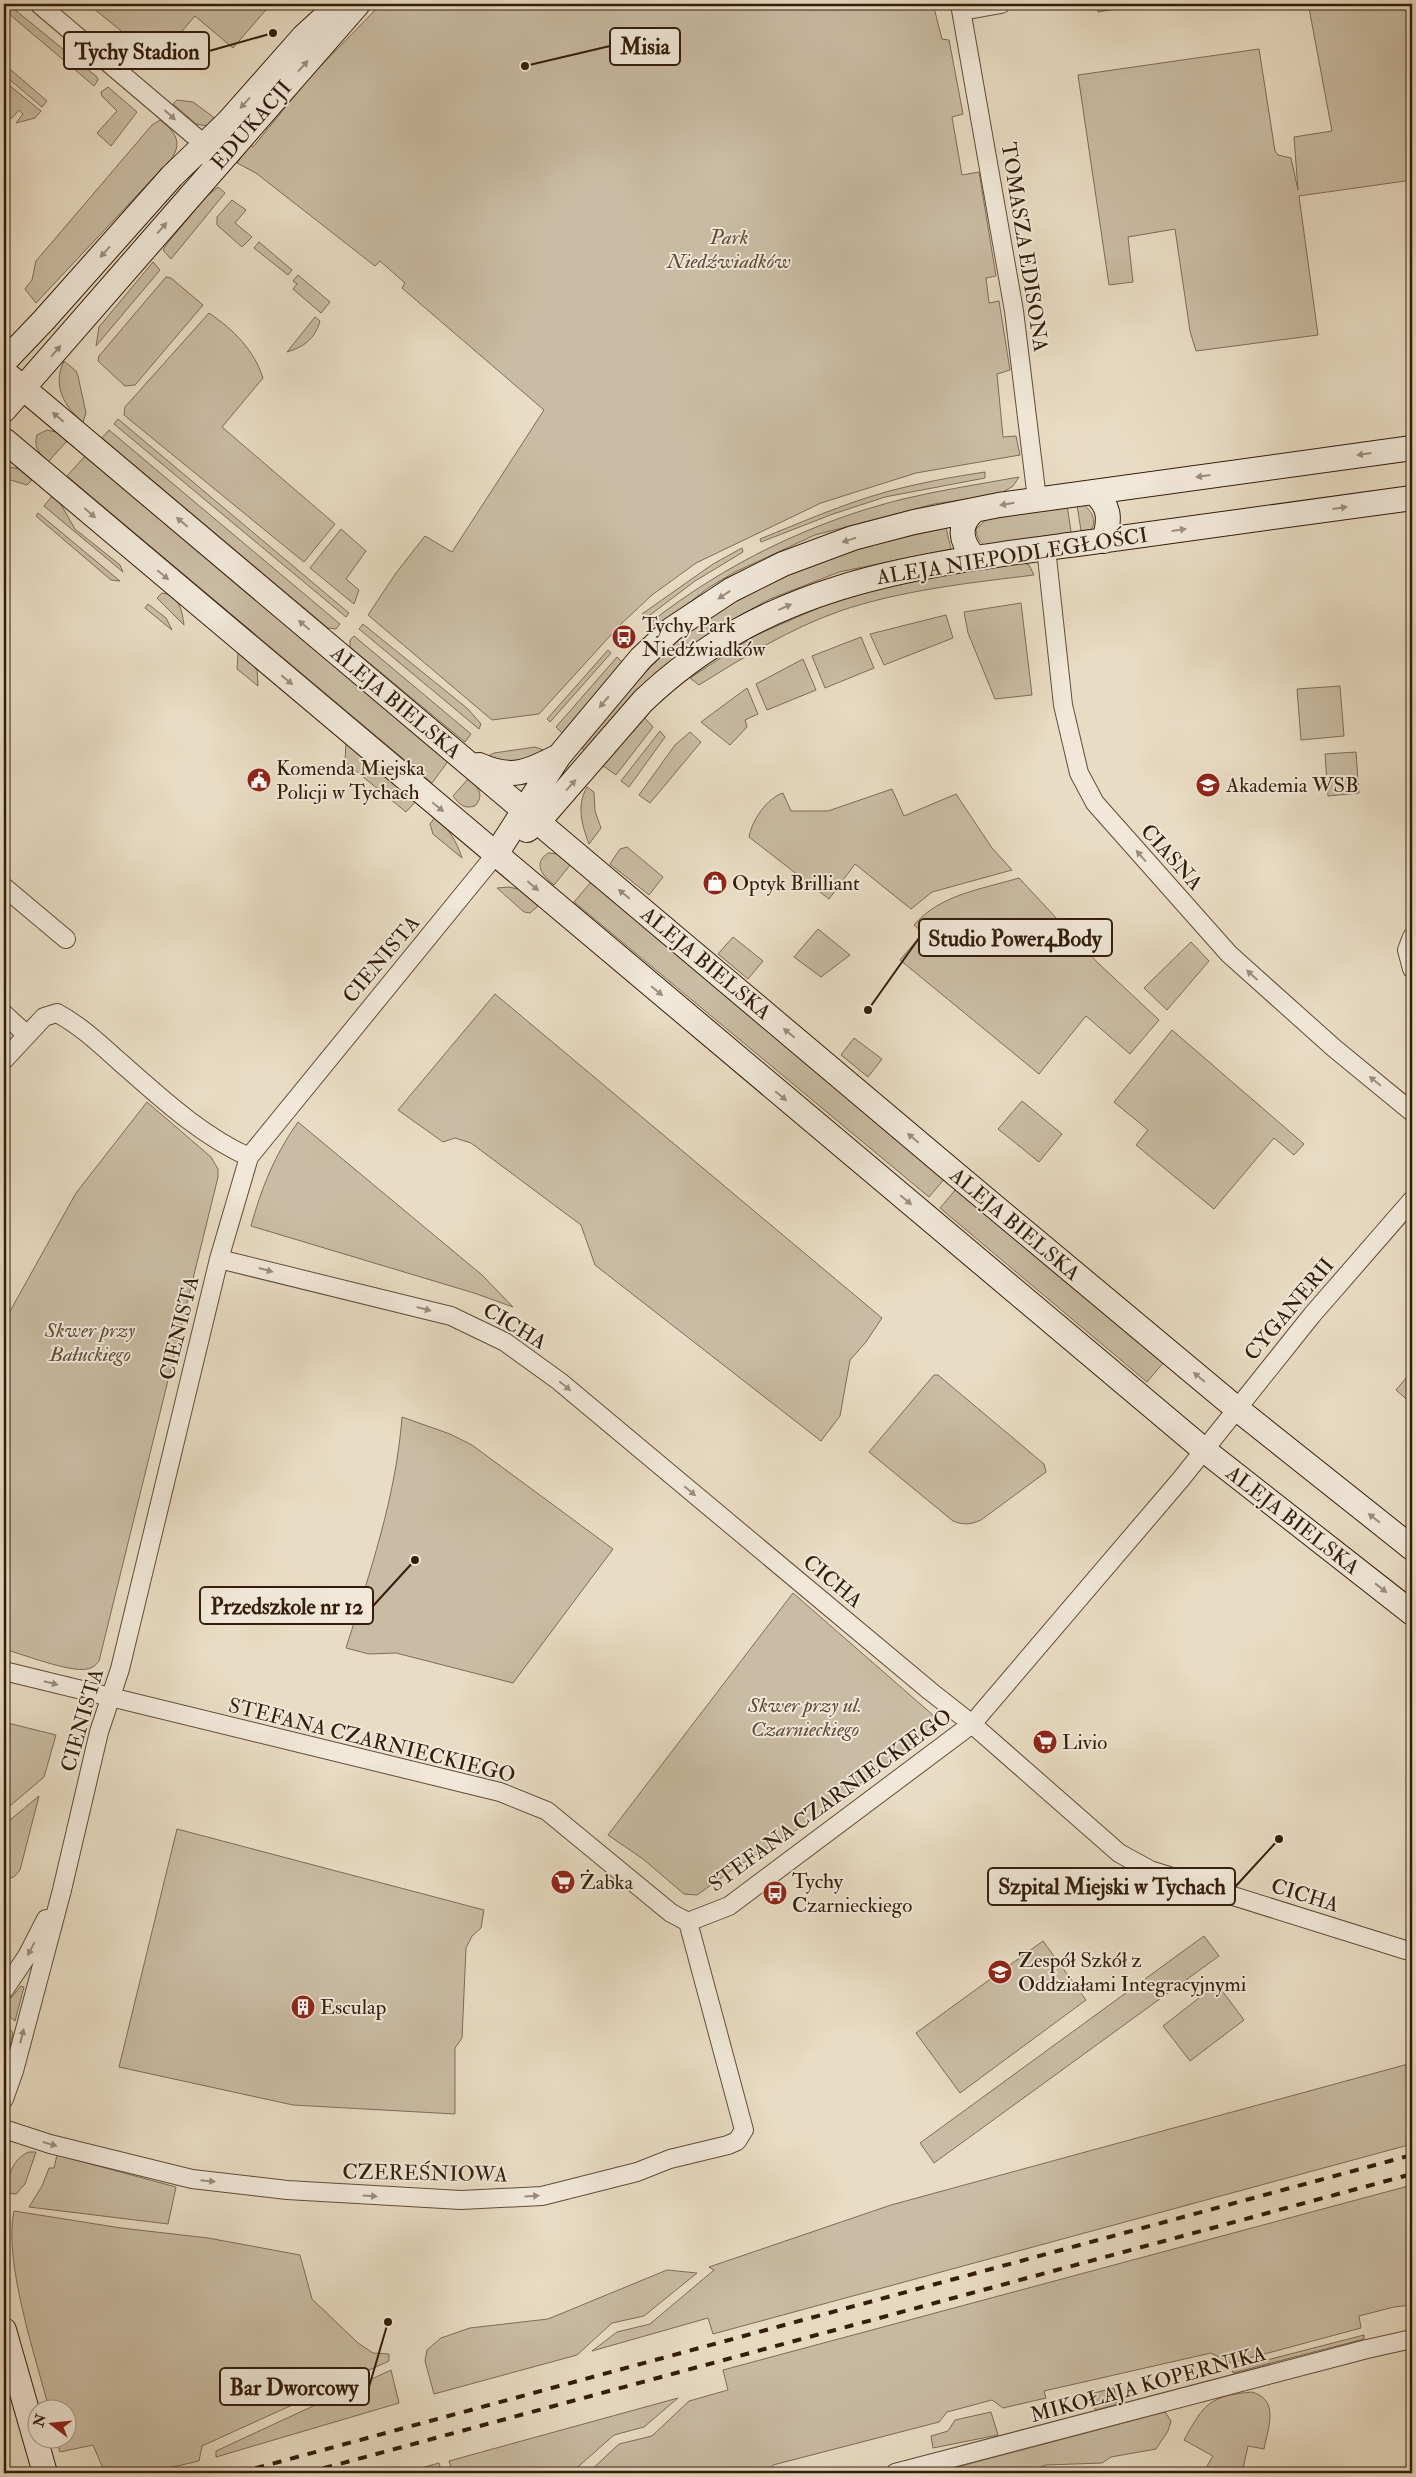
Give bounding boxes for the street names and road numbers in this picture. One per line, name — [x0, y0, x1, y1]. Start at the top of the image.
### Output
street label: EDUKACJI — [205, 75, 298, 176]
street label: TOMASZA EDISONA — [995, 140, 1054, 354]
street label: ALEJA NIEPODLEGŁOŚCI — [874, 522, 1150, 591]
street label: ALEJA BIELSKA — [324, 639, 466, 765]
street label: CIASNA — [1135, 818, 1209, 896]
street label: ALEJA BIELSKA — [634, 900, 776, 1026]
street label: CIENISTA — [337, 910, 426, 1009]
street label: ALEJA BIELSKA — [943, 1161, 1085, 1287]
street label: CYGANERII — [1239, 1252, 1340, 1366]
street label: CIENISTA — [154, 1273, 205, 1383]
street label: CICHA — [478, 1297, 552, 1356]
street label: ALEJA BIELSKA — [1220, 1459, 1365, 1581]
street label: CICHA — [797, 1549, 868, 1614]
street label: CIENISTA — [55, 1665, 110, 1775]
street label: STEFANA CZARNIECKIEGO — [226, 1692, 518, 1789]
street label: STEFANA CZARNIECKIEGO — [703, 1703, 957, 1898]
street label: CICHA — [1268, 1872, 1342, 1919]
street label: CZEREŚNIOWA — [342, 2159, 508, 2188]
street label: MIKOŁAJA KOPERNIKA — [1027, 2340, 1269, 2429]

